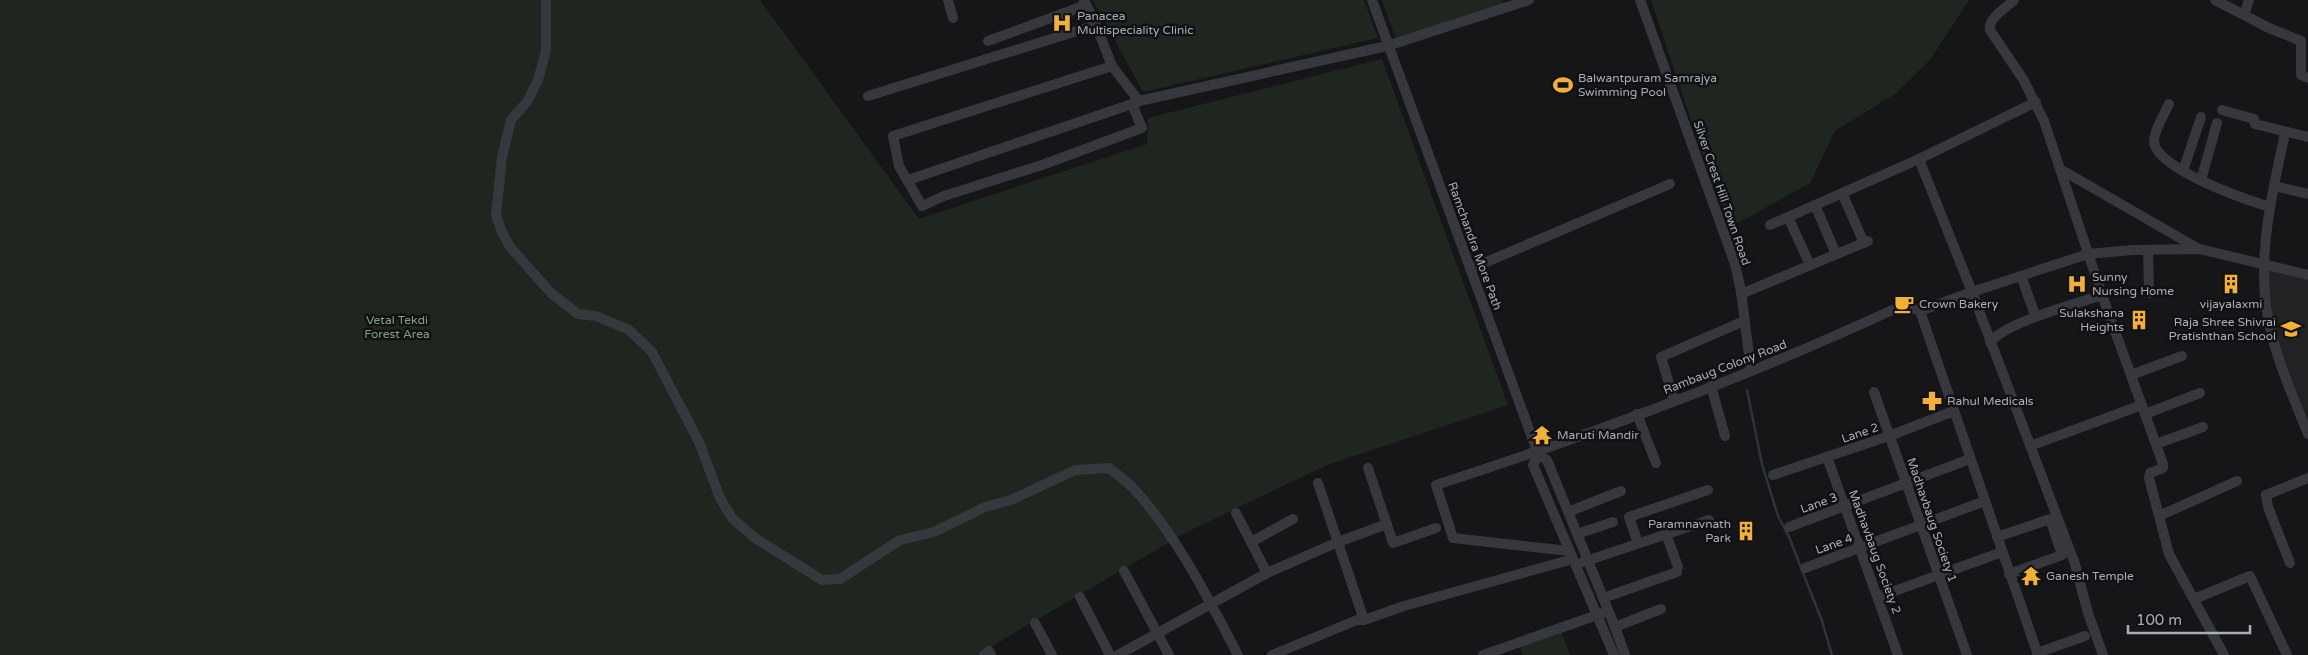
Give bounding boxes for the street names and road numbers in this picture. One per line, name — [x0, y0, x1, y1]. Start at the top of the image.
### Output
street label: Silver Crest Hill Town Road — [1691, 119, 1753, 267]
street label: Ramchandra More Path — [1445, 180, 1505, 312]
street label: Rambaug Colony Road — [1661, 337, 1789, 397]
street label: Lane 2 — [1840, 420, 1880, 446]
street label: Madhavbaug Society 1 — [1904, 456, 1960, 584]
street label: Madhavbaug Society 2 — [1846, 488, 1904, 616]
street label: Lane 3 — [1799, 490, 1839, 516]
street label: Lane 4 — [1814, 531, 1855, 557]

